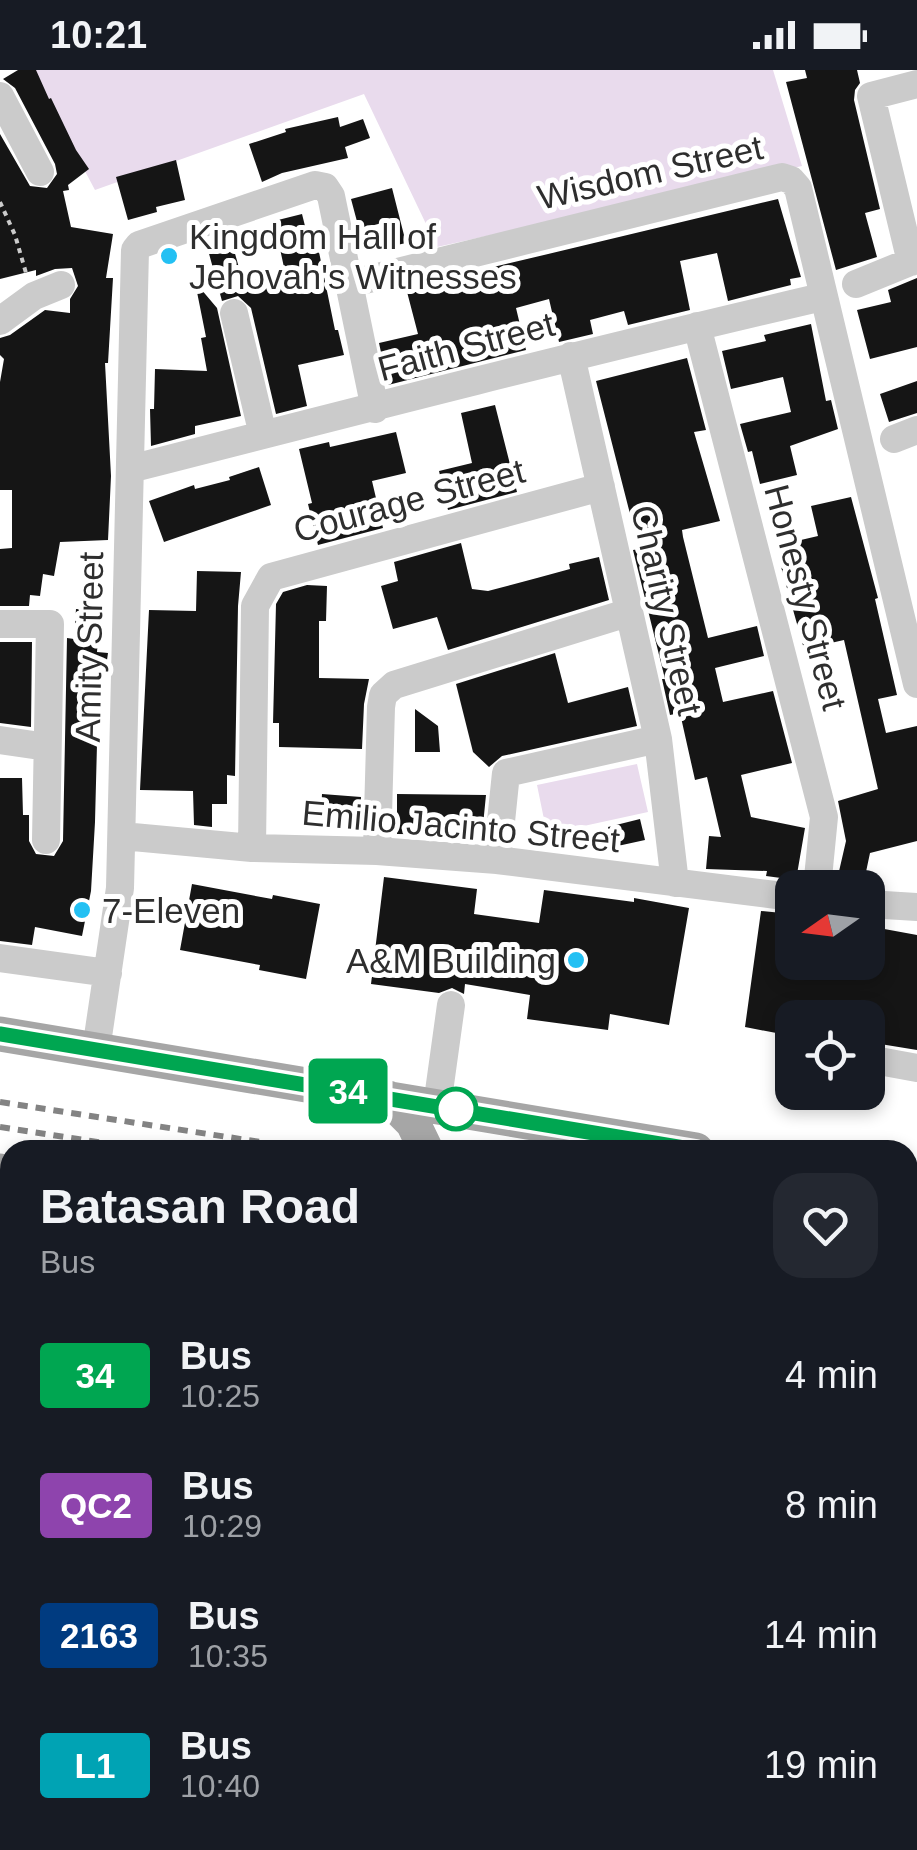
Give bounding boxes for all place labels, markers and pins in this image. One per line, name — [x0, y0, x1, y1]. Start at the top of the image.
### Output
place label: Kingdom Hall of Jehovah's Witnesses — [189, 217, 517, 296]
marker: Kingdom Hall of Jehovah's Witnesses — [158, 245, 180, 267]
place label: 7-Eleven — [102, 891, 240, 930]
marker: 7-Eleven — [71, 899, 93, 921]
place label: A&M Building — [346, 941, 556, 980]
marker: A&M Building — [565, 949, 587, 971]
unlabelled marker — [435, 1088, 477, 1130]

